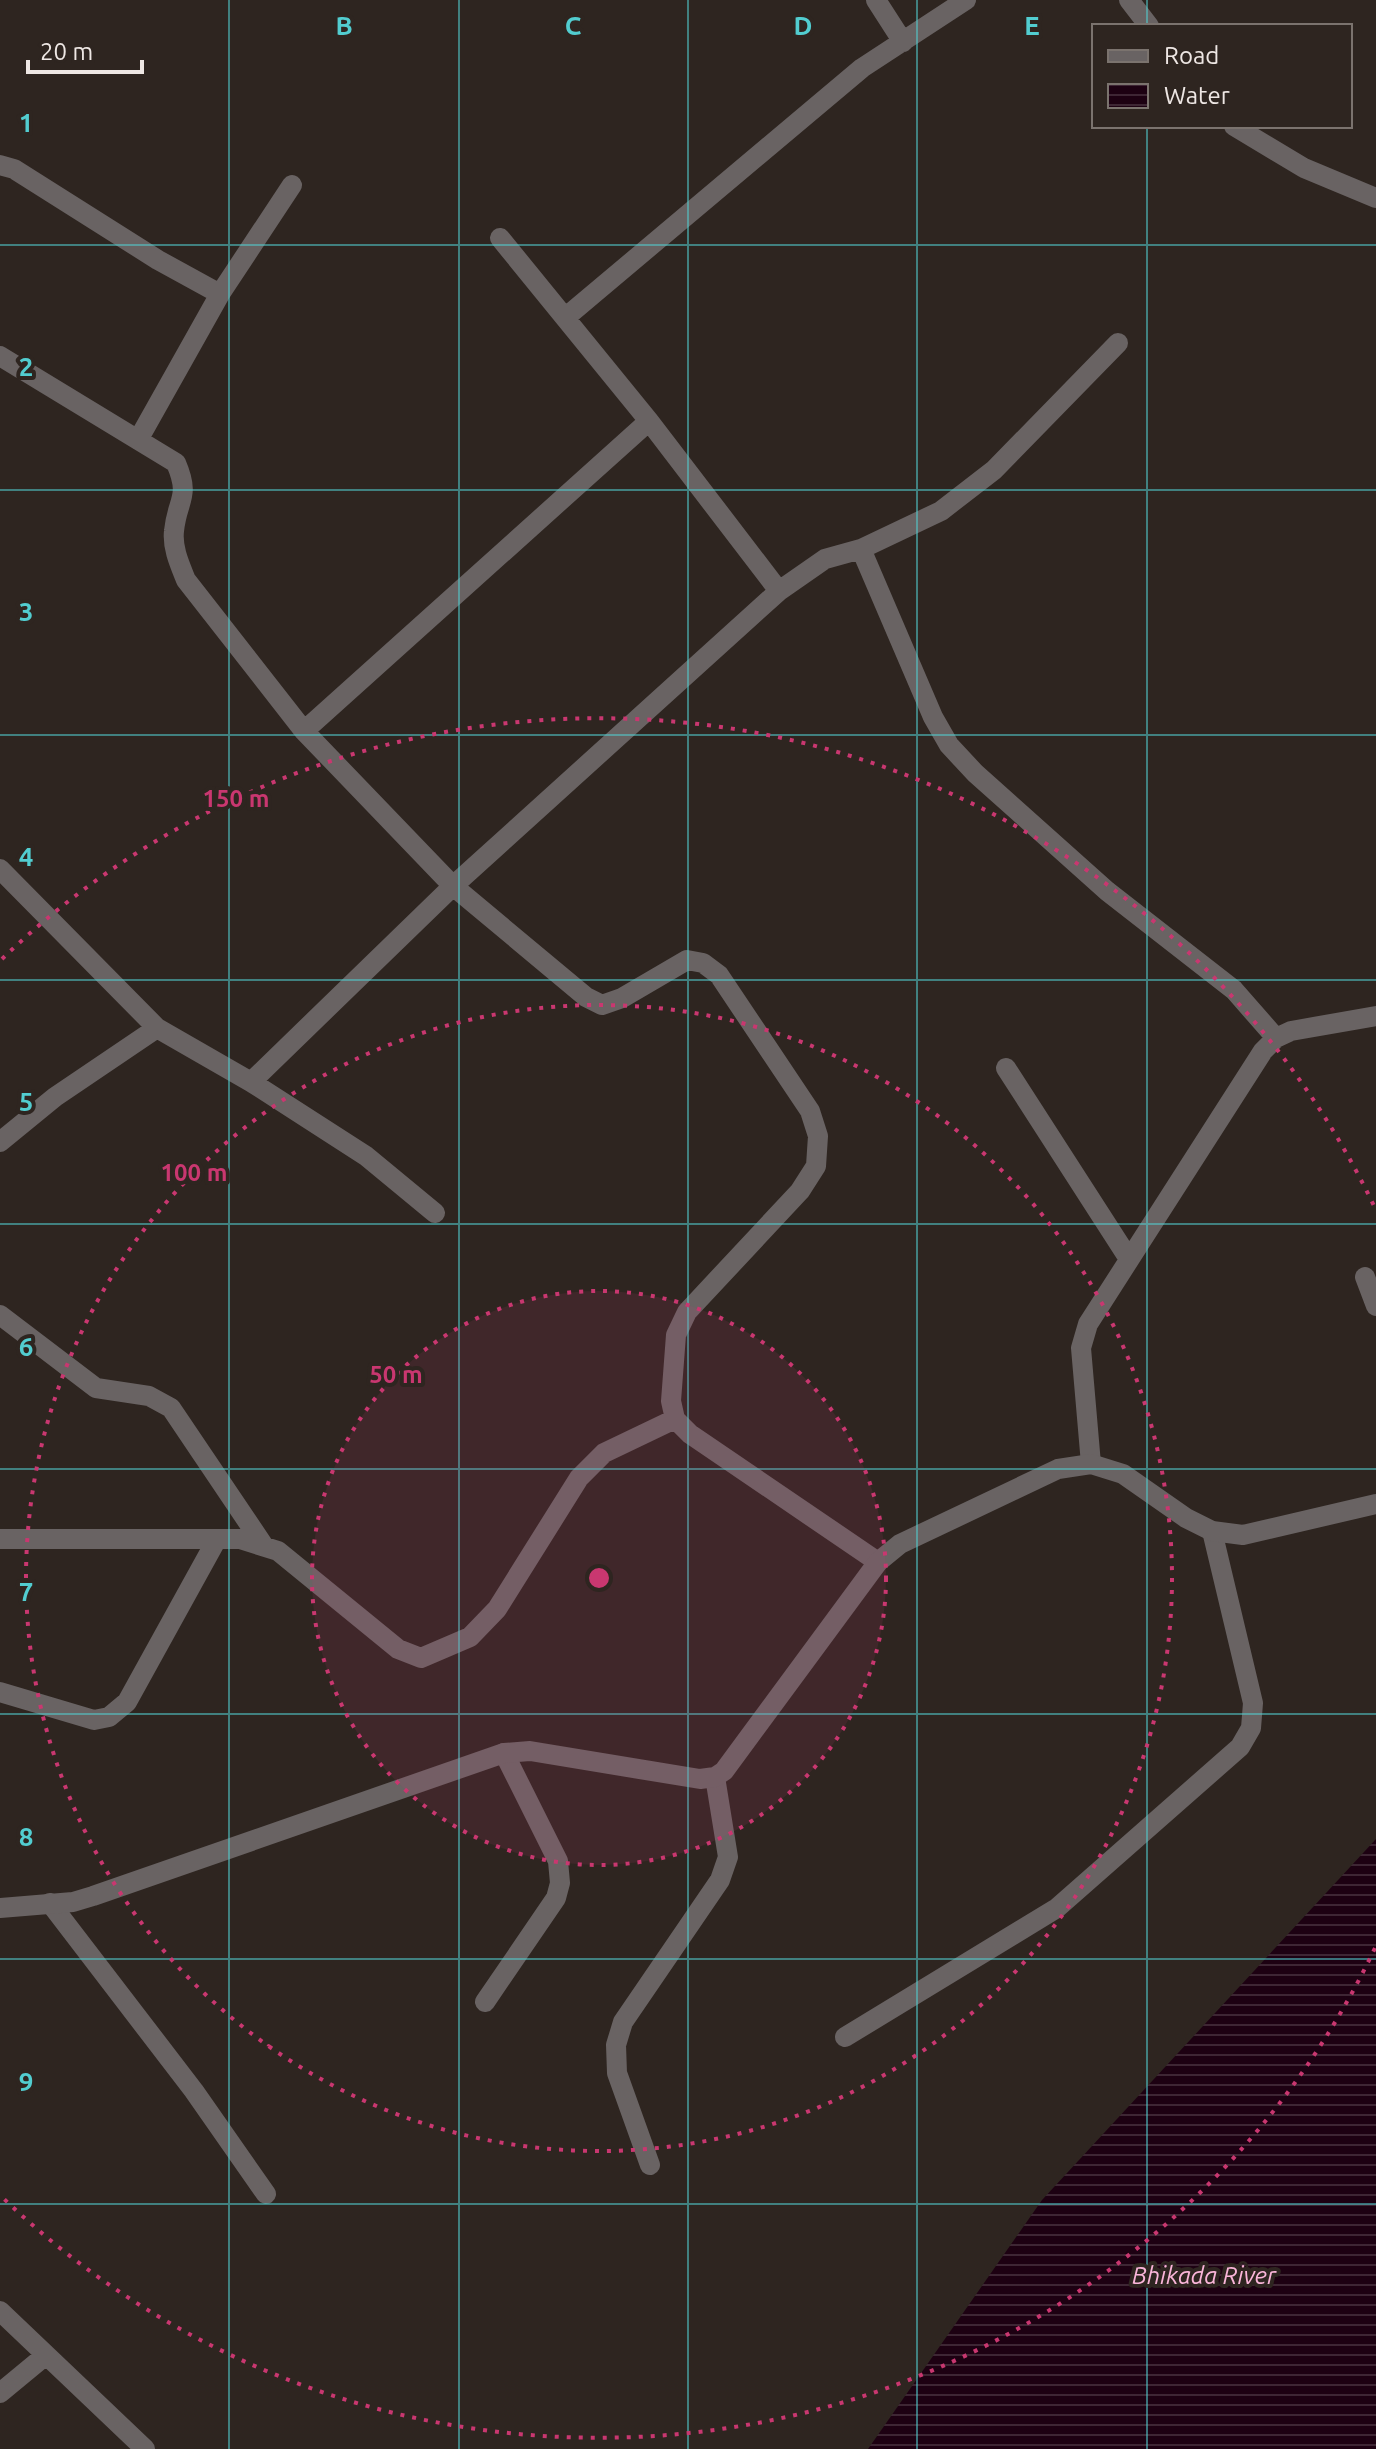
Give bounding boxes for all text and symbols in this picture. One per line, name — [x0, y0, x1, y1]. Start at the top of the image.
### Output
text: B — [335, 11, 353, 40]
text: C — [565, 11, 582, 40]
text: D — [794, 11, 812, 40]
text: E — [1024, 11, 1040, 40]
scale bar — [28, 24, 142, 74]
legend — [1092, 24, 1352, 128]
text: 20 m — [40, 38, 93, 65]
text: Road — [1164, 42, 1219, 69]
text: Water — [1164, 82, 1230, 109]
text: 1 — [19, 108, 33, 137]
text: 2 — [19, 352, 33, 381]
text: 3 — [19, 597, 33, 626]
text: 150 m — [203, 785, 269, 812]
text: 4 — [19, 842, 33, 871]
text: 5 — [19, 1087, 33, 1116]
text: 100 m — [161, 1159, 227, 1186]
text: 6 — [19, 1332, 33, 1361]
text: 50 m — [369, 1361, 423, 1388]
centre of rings — [585, 1564, 613, 1592]
text: 7 — [19, 1577, 33, 1606]
text: 8 — [19, 1822, 33, 1851]
text: 9 — [19, 2067, 33, 2096]
water label: Bhikada River — [1132, 2262, 1277, 2289]

